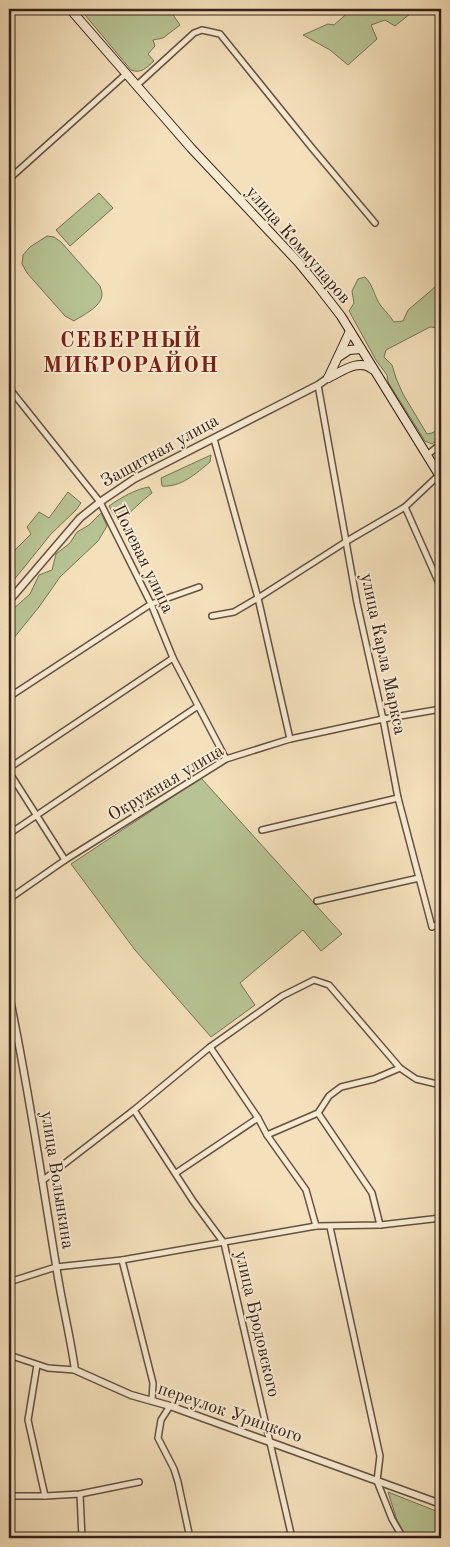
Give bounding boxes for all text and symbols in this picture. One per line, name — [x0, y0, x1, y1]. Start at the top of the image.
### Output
street label: улица Коммунаров — [242, 183, 354, 307]
district label: СЕВЕРНЫЙ МИКРОРАЙОН — [43, 325, 219, 377]
street label: Защитная улица — [98, 411, 222, 491]
street label: Полевая улица — [109, 502, 177, 616]
street label: улица Карла Маркса — [357, 572, 409, 736]
street label: Окружная улица — [105, 741, 227, 825]
street label: улица Волынкина — [37, 1110, 77, 1251]
street label: улица Бродовского — [231, 1249, 283, 1399]
street label: переулок Урицкого — [156, 1380, 305, 1446]

